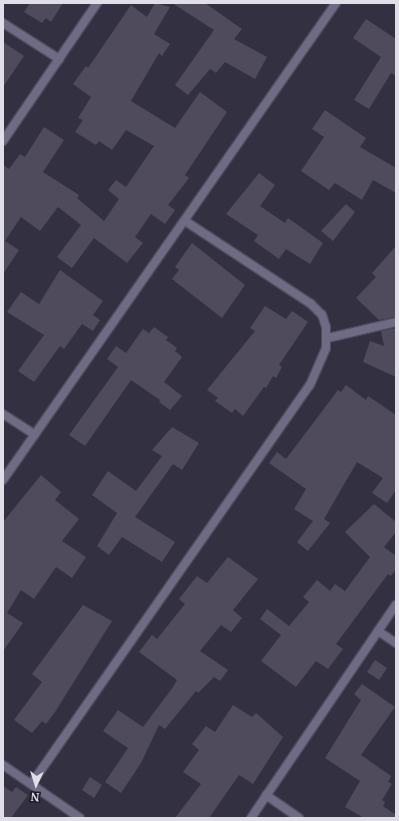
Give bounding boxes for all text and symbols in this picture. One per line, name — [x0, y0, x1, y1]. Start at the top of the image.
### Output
north arrow — [16, 765, 56, 805]
text: N — [30, 790, 40, 804]

